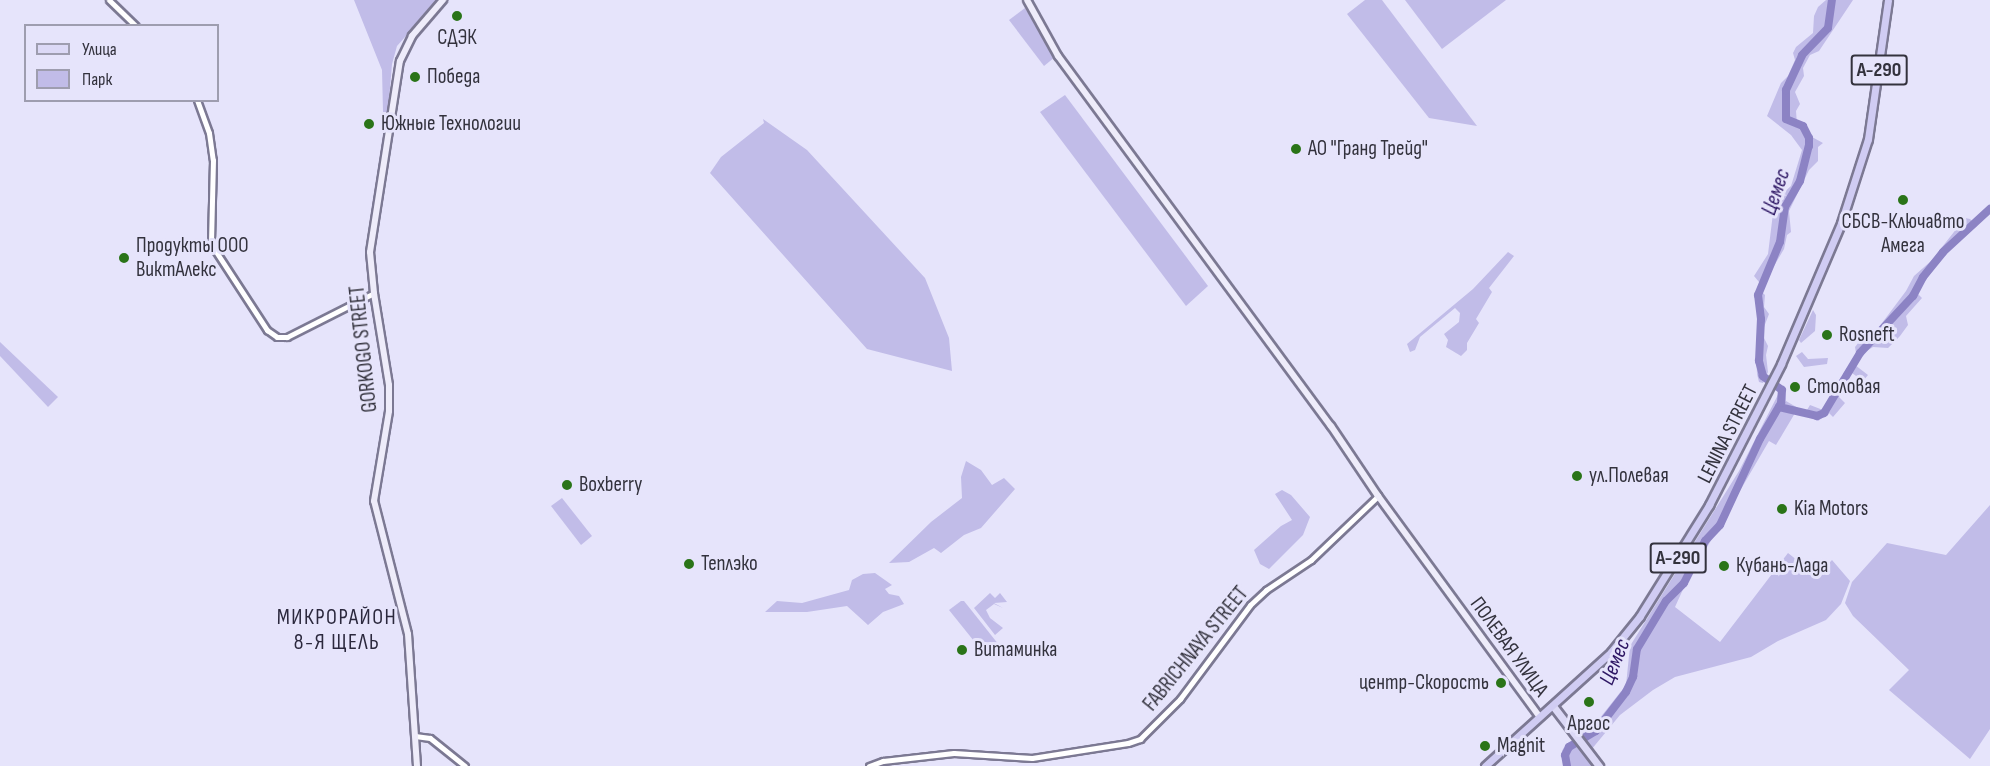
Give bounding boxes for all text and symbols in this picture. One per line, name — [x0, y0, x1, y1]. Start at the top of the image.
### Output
marker: СДЭК — [450, 9, 464, 23]
legend — [24, 24, 219, 102]
place label: СДЭК — [437, 25, 477, 51]
text: Улица — [82, 39, 117, 60]
road number: А-290 — [1850, 53, 1908, 87]
place label: Победа — [427, 64, 480, 90]
text: Парк — [82, 69, 112, 90]
marker: Победа — [408, 70, 422, 84]
place label: Южные Технологии — [381, 111, 521, 137]
marker: Южные Технологии — [362, 117, 376, 131]
place label: АО "Гранд Трейд" — [1308, 136, 1428, 162]
marker: АО "Гранд Трейд" — [1289, 142, 1303, 156]
water label: Цемес — [1756, 165, 1796, 219]
marker: СБСВ-Ключавто Амега — [1896, 193, 1910, 207]
place label: СБСВ-Ключавто Амега — [1841, 209, 1965, 259]
place label: Продукты ООО ВиктАлекс — [136, 233, 249, 283]
marker: Продукты ООО ВиктАлекс — [117, 251, 131, 265]
street label: GORKOGO STREET — [345, 284, 383, 414]
place label: Rosneft — [1839, 322, 1895, 348]
marker: Rosneft — [1820, 328, 1834, 342]
place label: Столовая — [1807, 374, 1880, 400]
street label: LENINA STREET — [1692, 380, 1764, 488]
marker: Столовая — [1788, 380, 1802, 394]
place label: ул.Полевая — [1589, 463, 1669, 489]
marker: ул.Полевая — [1570, 469, 1584, 483]
place label: Boxberry — [579, 472, 642, 498]
marker: Boxberry — [560, 478, 574, 492]
place label: Kia Motors — [1794, 496, 1868, 522]
marker: Kia Motors — [1775, 502, 1789, 516]
road number: А-290 — [1650, 541, 1706, 575]
place label: Теплэко — [701, 551, 758, 577]
place label: Кубань-Лада — [1736, 553, 1828, 579]
marker: Теплэко — [682, 557, 696, 571]
marker: Кубань-Лада — [1717, 559, 1731, 573]
street label: FABRICHNAYA STREET — [1138, 582, 1254, 716]
street label: ПОЛЕВАЯ УЛИЦА — [1464, 592, 1554, 702]
district label: МИКРОРАЙОН 8-Я ЩЕЛЬ — [277, 604, 397, 656]
water label: Цемес — [1594, 635, 1636, 689]
place label: Витаминка — [974, 637, 1057, 663]
marker: Витаминка — [955, 643, 969, 657]
place label: центр-Скорость — [1359, 670, 1489, 696]
marker: центр-Скорость — [1494, 676, 1508, 690]
marker: Аргос — [1582, 695, 1596, 709]
place label: Аргос — [1568, 711, 1610, 737]
place label: Magnit — [1497, 733, 1545, 759]
marker: Magnit — [1478, 739, 1492, 753]

